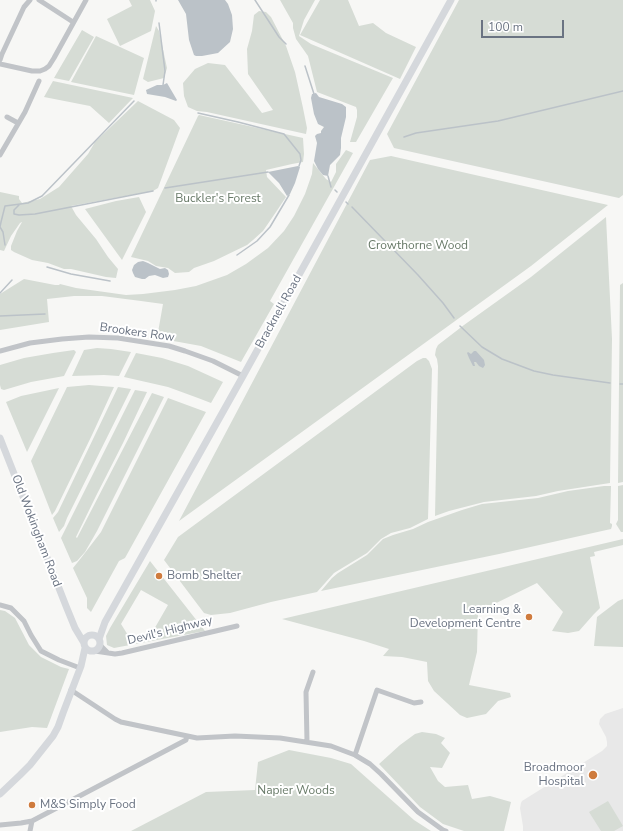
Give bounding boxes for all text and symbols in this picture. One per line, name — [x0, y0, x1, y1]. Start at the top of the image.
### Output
scale bar — [483, 12, 566, 38]
text: 100 m — [488, 19, 523, 35]
park label: Buckler's Forest — [175, 192, 261, 206]
park label: Crowthorne Wood — [368, 239, 468, 253]
street label: Bracknell Road — [253, 273, 305, 351]
street label: Brookers Row — [99, 321, 175, 345]
street label: Old Wokingham Road — [8, 473, 64, 589]
place label: Bomb Shelter — [167, 569, 241, 583]
marker: Bomb Shelter — [154, 571, 164, 581]
place label: Learning & Development Centre — [410, 603, 521, 631]
marker: Learning & Development Centre — [524, 612, 534, 622]
street label: Devil's Highway — [126, 613, 214, 649]
place label: Broadmoor Hospital — [524, 761, 584, 789]
marker: Broadmoor Hospital — [587, 769, 599, 781]
park label: Napier Woods — [257, 784, 335, 798]
place label: M&S Simply Food — [40, 798, 136, 812]
marker: M&S Simply Food — [27, 800, 37, 810]

